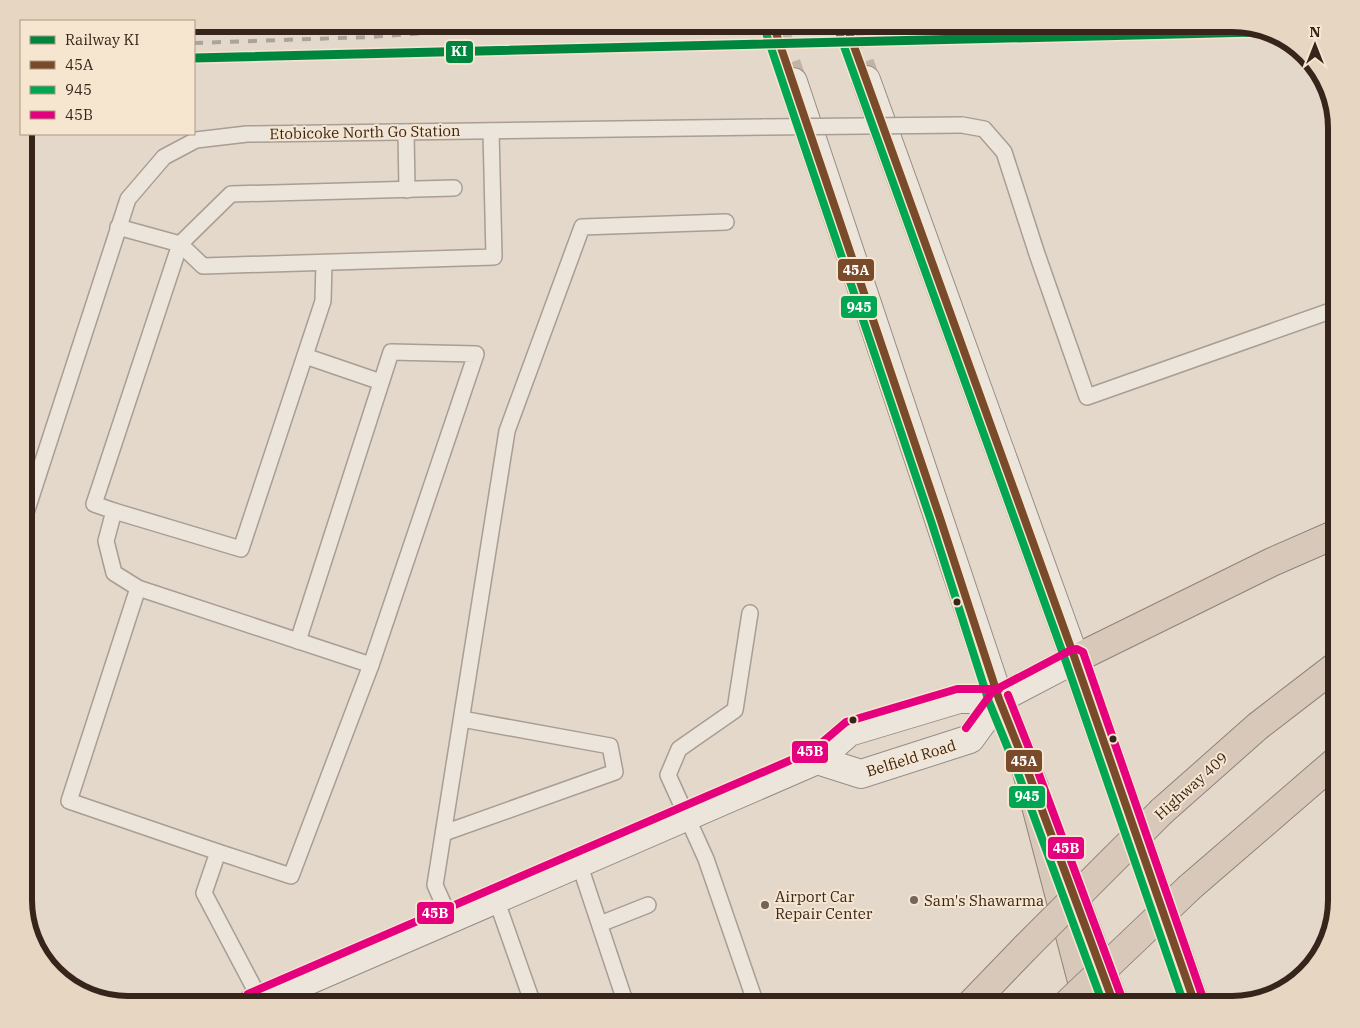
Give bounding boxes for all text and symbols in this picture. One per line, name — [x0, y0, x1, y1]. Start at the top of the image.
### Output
legend — [20, 20, 195, 135]
north arrow — [1290, 20, 1340, 70]
text: N — [1309, 23, 1321, 41]
text: Railway KI — [65, 30, 139, 49]
line badge: KI — [445, 40, 474, 64]
text: KI — [451, 42, 467, 60]
text: 45A — [65, 55, 94, 74]
text: 945 — [65, 80, 92, 99]
text: 45B — [65, 105, 93, 124]
street label: Etobicoke North Go Station — [269, 121, 461, 143]
line badge: 45A — [837, 258, 875, 282]
text: 45A — [843, 261, 870, 279]
line badge: 945 — [840, 295, 878, 319]
text: 945 — [846, 298, 872, 316]
unlabelled marker — [952, 597, 962, 607]
unlabelled marker — [848, 715, 858, 725]
unlabelled marker — [1108, 734, 1118, 744]
street label: Belfield Road — [864, 735, 958, 781]
line badge: 45B — [791, 740, 829, 764]
text: 45B — [797, 742, 823, 760]
street label: Highway 409 — [1150, 748, 1232, 824]
line badge: 45A — [1005, 749, 1043, 773]
text: 45A — [1011, 752, 1038, 770]
line badge: 945 — [1008, 785, 1046, 809]
text: 945 — [1014, 787, 1040, 805]
line badge: 45B — [1047, 836, 1085, 860]
text: 45B — [1053, 839, 1079, 857]
place label: Airport Car Repair Center — [775, 887, 873, 923]
place label: Sam's Shawarma — [924, 891, 1044, 910]
marker: Sam's Shawarma — [908, 894, 920, 906]
marker: Airport Car Repair Center — [759, 899, 771, 911]
line badge: 45B — [416, 901, 455, 925]
text: 45B — [422, 904, 448, 922]

